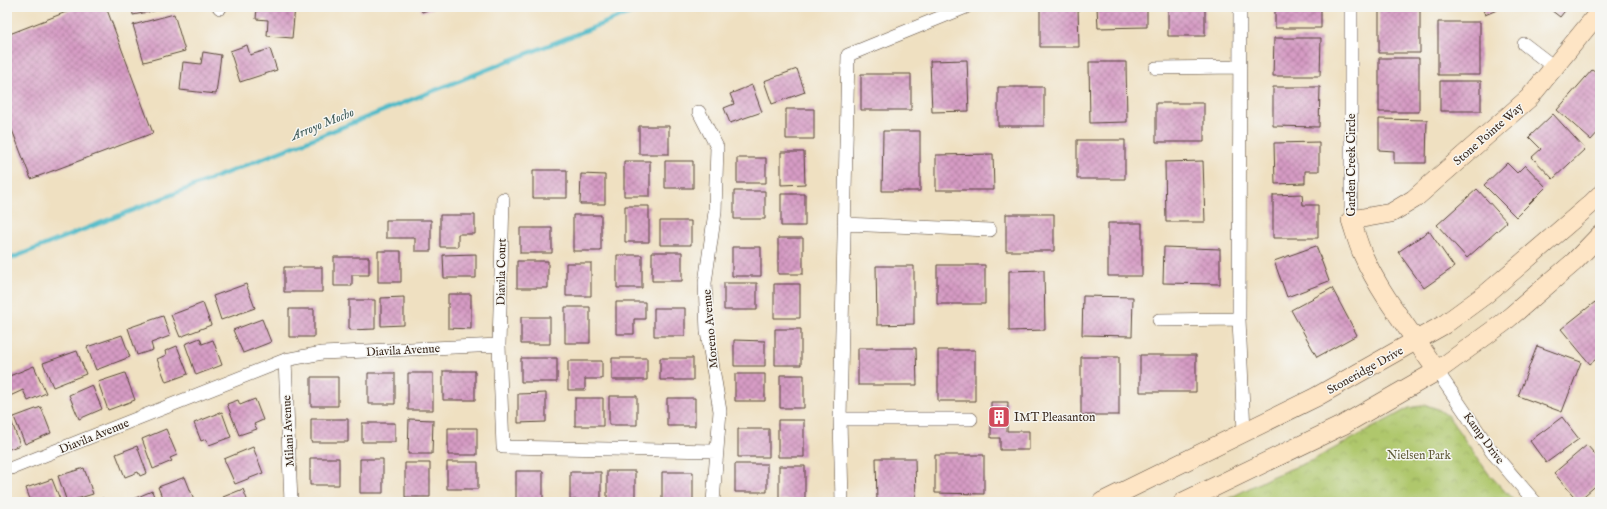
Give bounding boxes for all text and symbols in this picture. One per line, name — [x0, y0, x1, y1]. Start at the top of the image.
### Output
street label: Stone Pointe Way — [1450, 100, 1526, 169]
water label: Arroyo Mocho — [287, 104, 357, 146]
street label: Garden Creek Circle — [1344, 113, 1359, 217]
street label: Diavila Court — [493, 238, 510, 306]
street label: Moreno Avenue — [700, 288, 721, 369]
street label: Diavila Avenue — [366, 341, 441, 360]
street label: Stoneridge Drive — [1324, 343, 1407, 398]
street label: Milani Avenue — [279, 394, 298, 467]
building icon: IMT Pleasanton — [986, 404, 1012, 430]
place label: IMT Pleasanton — [1014, 410, 1096, 425]
street label: Kamp Drive — [1459, 410, 1508, 468]
street label: Diavila Avenue — [57, 415, 132, 457]
park label: Nielsen Park — [1387, 448, 1451, 463]

